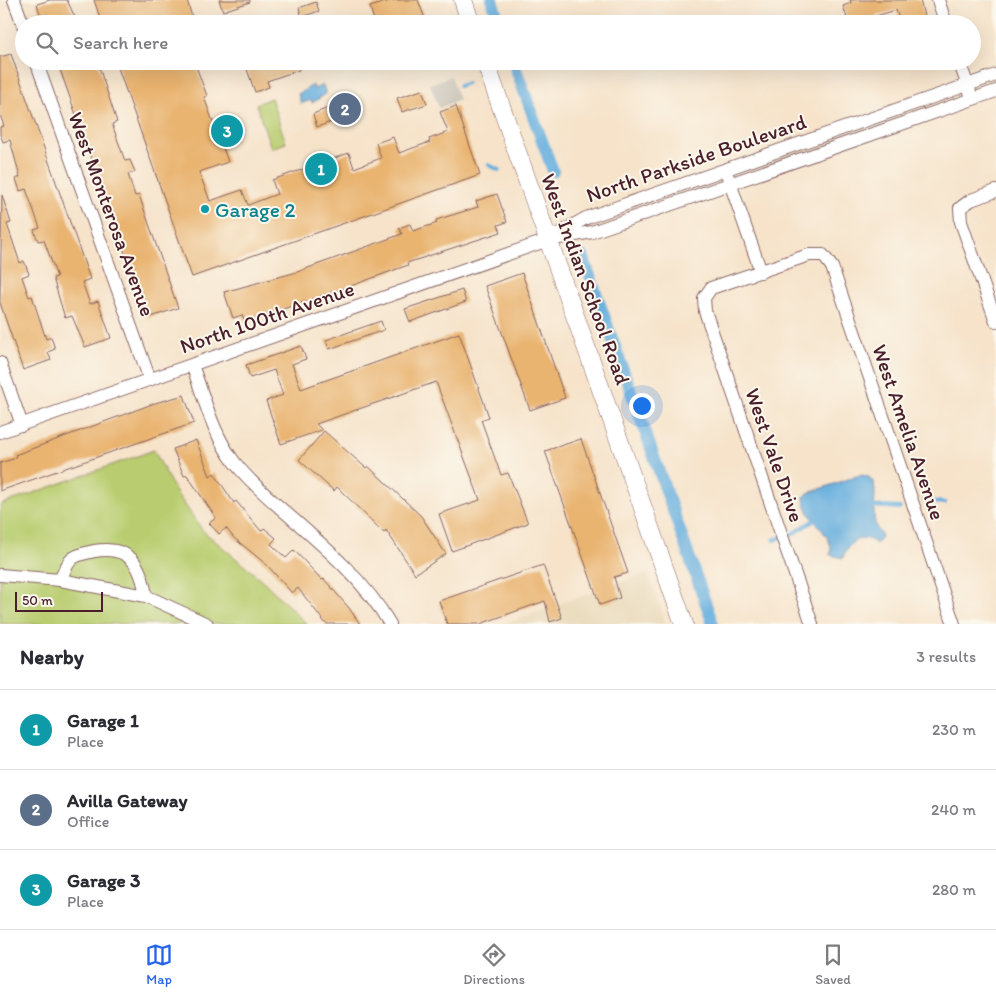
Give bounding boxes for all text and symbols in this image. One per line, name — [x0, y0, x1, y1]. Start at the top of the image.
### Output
search box — [15, 15, 981, 70]
icon: search — [33, 29, 61, 57]
text: Search here — [73, 31, 168, 54]
pin: 2 — [329, 90, 361, 128]
street label: West Monterosa Avenue — [63, 108, 161, 320]
street label: North Parkside Boulevard — [583, 109, 809, 207]
pin: 3 — [211, 112, 243, 150]
pin: 1 — [305, 150, 337, 188]
street label: West Indian School Road — [536, 170, 636, 389]
place label: Garage 2 — [215, 197, 296, 222]
marker: Garage 2 — [199, 203, 211, 215]
street label: North 100th Avenue — [177, 275, 357, 359]
street label: West Amelia Avenue — [867, 341, 951, 523]
street label: West Vale Drive — [740, 385, 810, 525]
your location — [629, 393, 655, 419]
scale bar — [15, 589, 102, 612]
text: 50 m — [22, 592, 53, 609]
text: Nearby — [20, 644, 84, 669]
text: 3 results — [916, 647, 976, 666]
text: Garage 1 — [67, 709, 139, 732]
text: 1 — [32, 720, 40, 739]
text: 230 m — [932, 720, 976, 739]
text: Place — [67, 732, 104, 751]
text: Avilla Gateway — [67, 789, 187, 812]
text: 2 — [32, 800, 40, 819]
text: 240 m — [931, 800, 976, 819]
text: Office — [67, 812, 109, 831]
text: Garage 3 — [67, 869, 140, 892]
text: 3 — [32, 880, 40, 899]
text: 280 m — [932, 880, 976, 899]
text: Place — [67, 892, 104, 911]
tab: Map — [145, 941, 173, 988]
tab: Directions — [463, 941, 525, 988]
tab: Saved — [815, 941, 851, 988]

